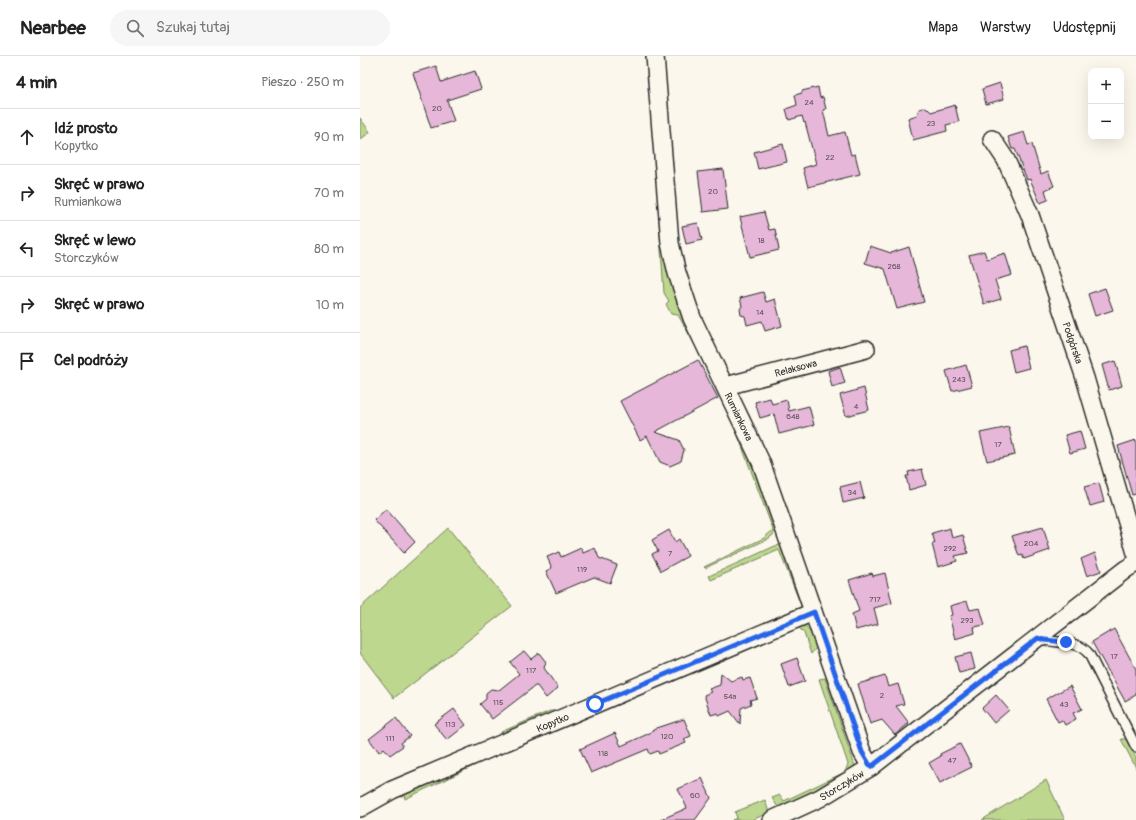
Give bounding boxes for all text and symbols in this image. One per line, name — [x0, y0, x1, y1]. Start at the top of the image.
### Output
search box — [110, 10, 390, 46]
text: Nearbee — [20, 16, 86, 40]
icon: search — [124, 17, 146, 39]
text: Szukaj tutaj — [156, 18, 230, 37]
text: Mapa — [928, 19, 958, 36]
text: Warstwy — [980, 19, 1031, 36]
text: Udostępnij — [1053, 19, 1116, 36]
map controls — [1088, 68, 1124, 140]
button: + — [1088, 68, 1124, 104]
text: 4 min — [16, 72, 57, 93]
text: Pieszo · 250 m — [261, 74, 344, 90]
house number: 24 — [804, 98, 814, 107]
house number: 20 — [432, 104, 443, 113]
button: − — [1088, 104, 1124, 140]
text: Idź prosto — [54, 119, 118, 138]
house number: 23 — [927, 119, 936, 128]
icon: ahead — [16, 126, 38, 148]
text: 90 m — [314, 129, 344, 145]
text: Kopytko — [54, 138, 98, 154]
house number: 22 — [826, 153, 835, 162]
text: Skręć w prawo — [54, 175, 144, 194]
icon: right — [16, 182, 38, 204]
text: 70 m — [314, 185, 344, 201]
house number: 20 — [708, 187, 719, 196]
text: Rumiankowa — [54, 194, 122, 210]
text: Skręć w lewo — [54, 231, 136, 250]
house number: 18 — [757, 236, 765, 245]
icon: left — [16, 238, 38, 260]
text: 80 m — [314, 241, 344, 257]
text: Storczyków — [54, 250, 119, 266]
house number: 268 — [887, 262, 901, 271]
icon: right — [16, 294, 38, 316]
text: Skręć w prawo — [54, 295, 144, 314]
text: 10 m — [316, 297, 344, 313]
house number: 14 — [756, 308, 764, 317]
street label: Podgórska — [1060, 321, 1085, 366]
icon: arrive — [16, 350, 38, 372]
text: Cel podróży — [54, 351, 128, 370]
street label: Relaksowa — [773, 357, 819, 380]
house number: 243 — [952, 375, 966, 384]
street label: Rumiankowa — [722, 391, 755, 443]
house number: 4 — [854, 402, 859, 411]
house number: 648 — [786, 412, 800, 421]
house number: 17 — [994, 440, 1002, 449]
house number: 34 — [847, 488, 857, 497]
house number: 204 — [1024, 539, 1039, 548]
house number: 292 — [943, 544, 957, 553]
house number: 7 — [668, 549, 673, 558]
house number: 119 — [577, 565, 587, 574]
house number: 717 — [869, 595, 882, 604]
house number: 293 — [960, 616, 974, 625]
route end — [1057, 633, 1075, 651]
house number: 17 — [1110, 652, 1118, 661]
house number: 117 — [526, 666, 537, 675]
house number: 2 — [880, 691, 885, 700]
house number: 54a — [724, 692, 737, 701]
route start — [586, 695, 604, 713]
house number: 115 — [493, 698, 503, 707]
house number: 43 — [1059, 700, 1069, 709]
street label: Kopytko — [535, 711, 572, 735]
house number: 113 — [445, 720, 456, 729]
house number: 120 — [660, 732, 674, 741]
house number: 111 — [385, 734, 395, 743]
house number: 118 — [598, 749, 608, 758]
house number: 47 — [948, 756, 957, 765]
street label: Storczyków — [818, 768, 867, 804]
house number: 60 — [690, 791, 701, 800]

